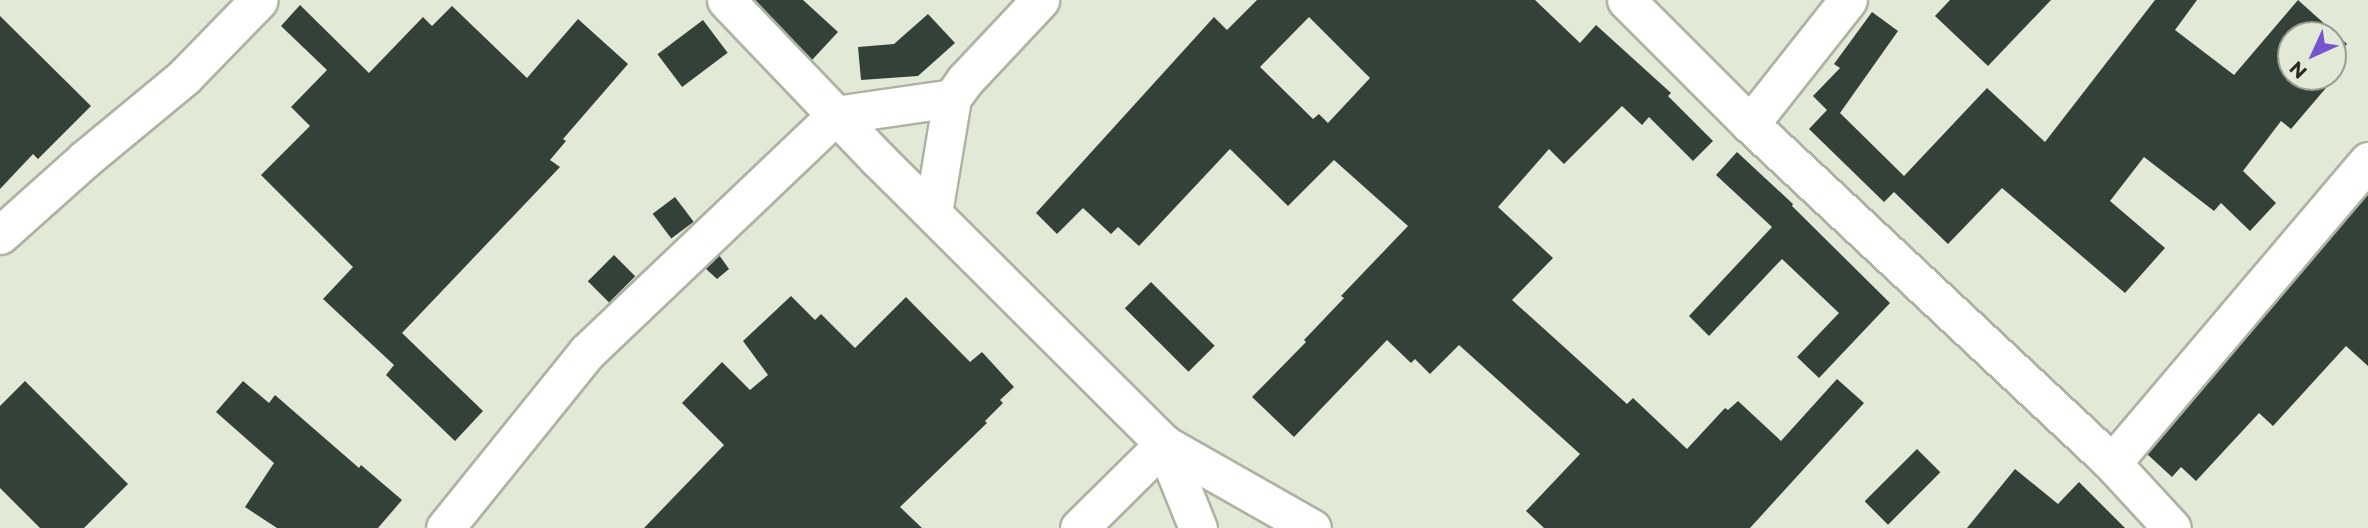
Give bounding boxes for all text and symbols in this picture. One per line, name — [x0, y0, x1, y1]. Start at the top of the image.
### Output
north arrow — [2277, 21, 2347, 91]
text: N — [2285, 56, 2312, 83]

